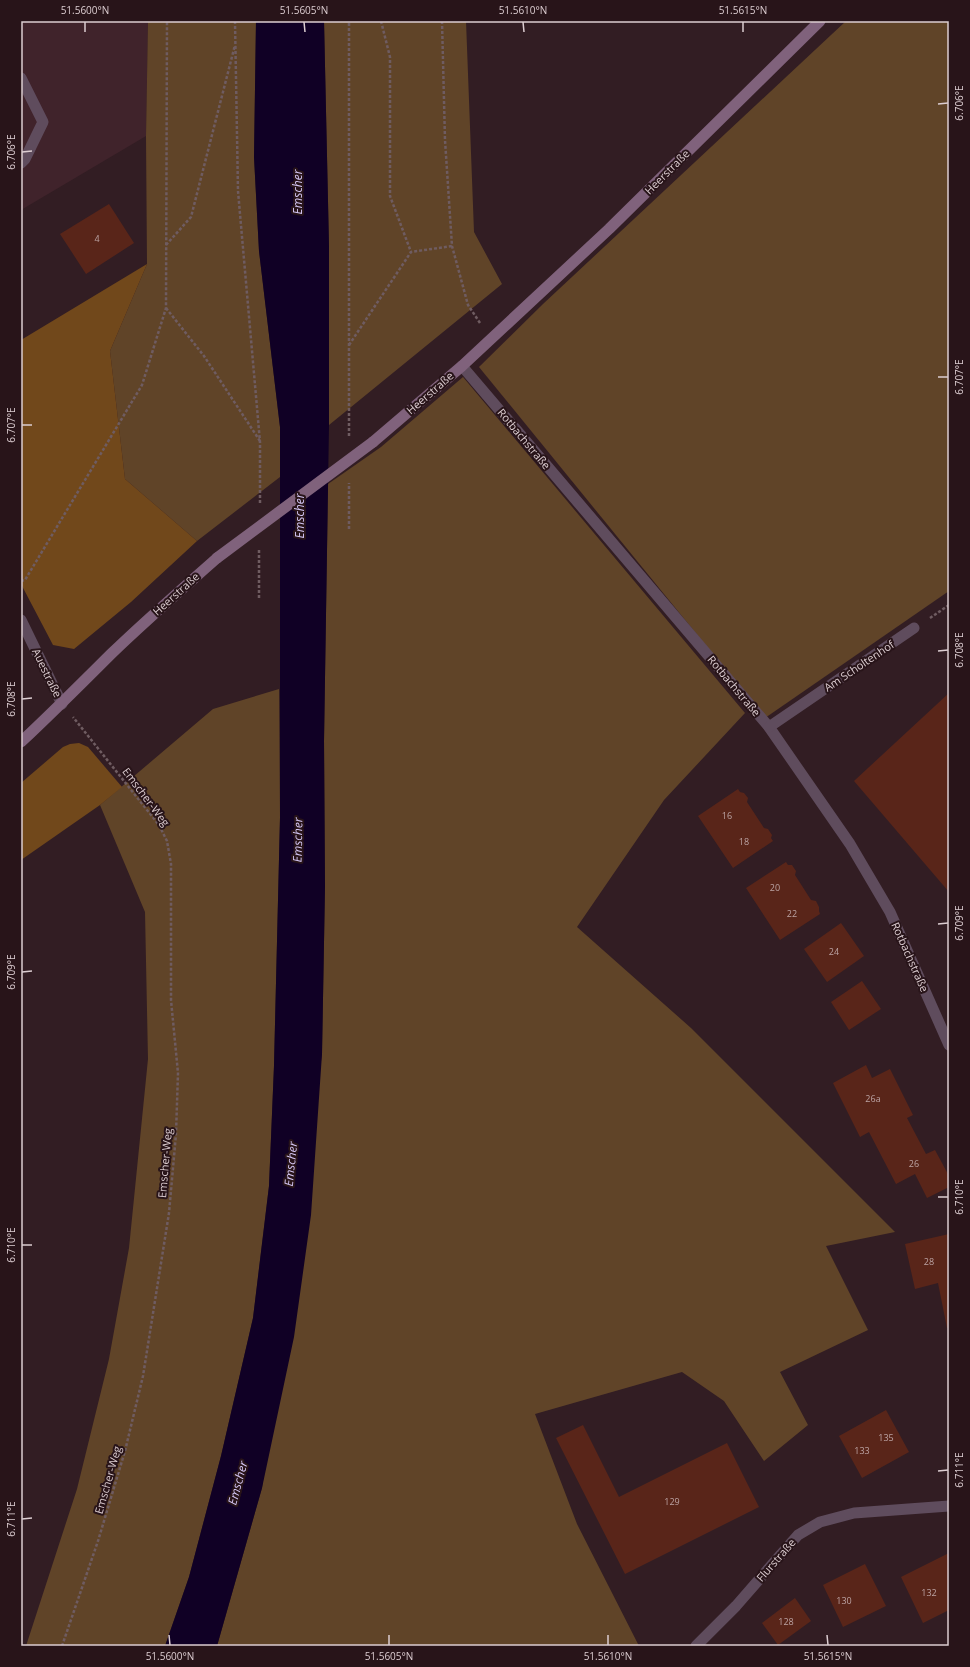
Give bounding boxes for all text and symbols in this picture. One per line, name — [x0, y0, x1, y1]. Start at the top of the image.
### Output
text: 51.5600°N — [61, 3, 109, 17]
text: 51.5605°N — [280, 3, 328, 17]
text: 51.5610°N — [499, 3, 547, 17]
text: 51.5615°N — [719, 3, 767, 17]
text: 6.706°E — [952, 85, 966, 121]
text: 6.706°E — [4, 134, 18, 170]
street label: Heerstraße — [641, 146, 692, 197]
water label: Emscher — [289, 168, 306, 214]
house number: 4 — [94, 232, 100, 245]
text: 6.707°E — [952, 359, 966, 395]
street label: Heerstraße — [403, 368, 456, 417]
street label: Rotbachstraße — [495, 405, 554, 472]
text: 6.707°E — [4, 407, 18, 443]
water label: Emscher — [291, 492, 308, 538]
street label: Heerstraße — [149, 569, 202, 619]
text: 6.708°E — [952, 632, 966, 668]
street label: Am Scholtenhof — [821, 636, 898, 695]
street label: Auestraße — [29, 646, 66, 700]
street label: Rotbachstraße — [705, 652, 764, 719]
text: 6.708°E — [4, 681, 18, 717]
street label: Emscher-Weg — [119, 764, 173, 829]
house number: 16 — [722, 809, 732, 822]
water label: Emscher — [289, 816, 306, 863]
house number: 18 — [739, 835, 749, 848]
house number: 20 — [770, 881, 780, 894]
text: 6.709°E — [952, 905, 966, 941]
house number: 22 — [787, 907, 797, 920]
street label: Rotbachstraße — [888, 919, 933, 994]
house number: 24 — [829, 945, 839, 958]
text: 6.709°E — [4, 954, 18, 990]
house number: 26a — [865, 1092, 881, 1105]
street label: Emscher-Weg — [154, 1127, 175, 1199]
water label: Emscher — [280, 1139, 301, 1187]
house number: 26 — [909, 1157, 919, 1170]
text: 6.710°E — [952, 1179, 966, 1215]
text: 6.710°E — [4, 1227, 18, 1263]
house number: 28 — [924, 1255, 934, 1268]
house number: 135 — [878, 1431, 894, 1444]
street label: Emscher-Weg — [91, 1444, 124, 1516]
house number: 133 — [854, 1444, 870, 1457]
text: 6.711°E — [952, 1452, 966, 1488]
water label: Emscher — [223, 1458, 252, 1507]
house number: 129 — [664, 1495, 680, 1508]
text: 6.711°E — [4, 1501, 18, 1537]
street label: Flurstraße — [753, 1535, 799, 1584]
house number: 132 — [921, 1586, 937, 1599]
house number: 130 — [836, 1594, 852, 1607]
house number: 128 — [778, 1615, 794, 1628]
text: 51.5600°N — [146, 1649, 194, 1663]
text: 51.5605°N — [365, 1649, 413, 1663]
text: 51.5610°N — [584, 1649, 632, 1663]
text: 51.5615°N — [804, 1649, 852, 1663]

